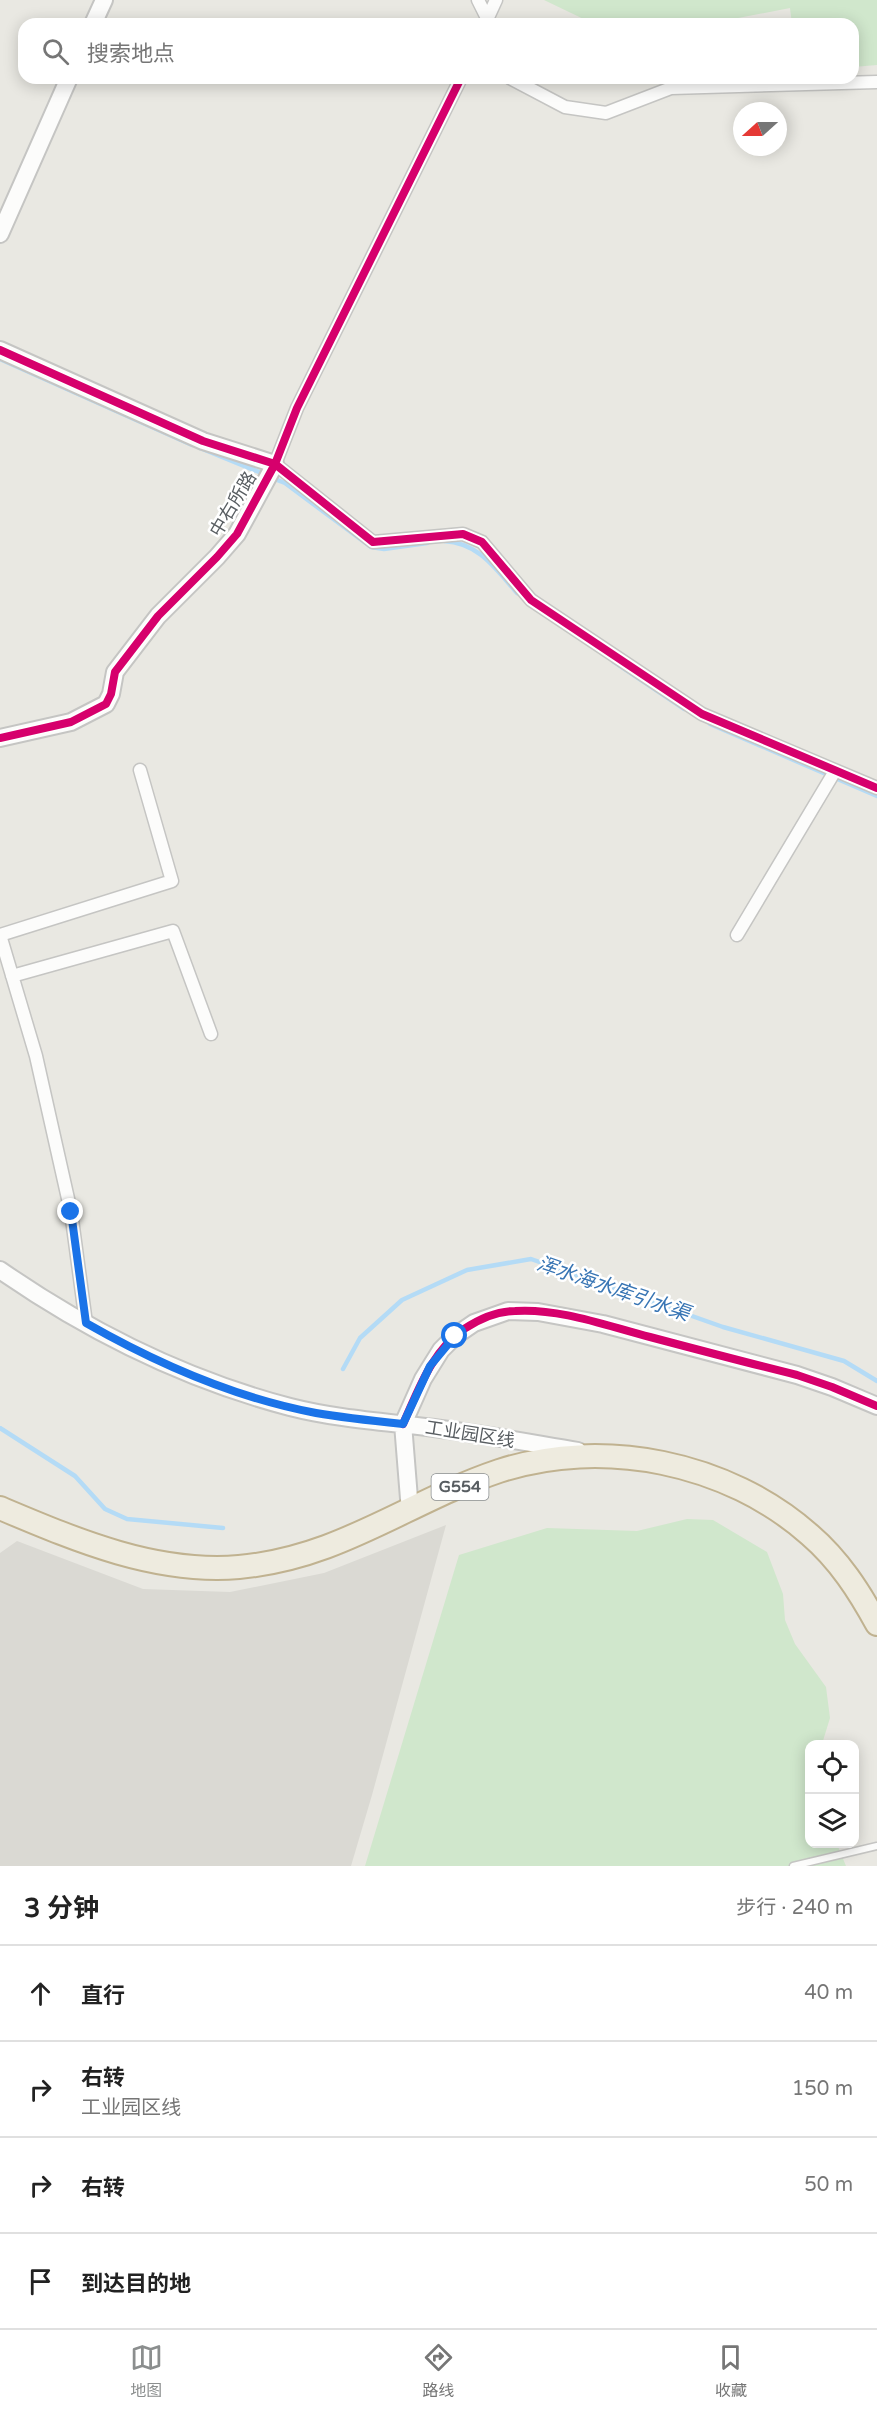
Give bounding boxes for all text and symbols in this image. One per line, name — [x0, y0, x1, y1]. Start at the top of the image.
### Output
search box — [18, 18, 859, 84]
icon: search — [39, 35, 72, 68]
text: 搜索地点 — [87, 41, 175, 67]
north arrow — [733, 102, 787, 156]
street label: 中右所路 — [205, 467, 261, 541]
route end — [57, 1198, 83, 1224]
water label: 浑水海水库引水渠 — [533, 1252, 695, 1327]
route start — [441, 1322, 467, 1348]
street label: 工业园区线 — [424, 1416, 516, 1452]
road number: G554 — [432, 1474, 488, 1500]
map controls — [805, 1740, 859, 1848]
button: locate — [805, 1740, 859, 1794]
button: layers — [805, 1794, 859, 1848]
text: 3 分钟 — [24, 1893, 99, 1924]
text: 步行 · 240 m — [736, 1896, 853, 1920]
icon: ahead — [24, 1977, 57, 2010]
text: 40 m — [804, 1981, 853, 2005]
text: 直行 — [81, 1983, 125, 2009]
text: 右转 — [81, 2065, 125, 2091]
icon: right — [24, 2073, 57, 2106]
text: 150 m — [792, 2077, 853, 2101]
text: 工业园区线 — [81, 2096, 181, 2120]
icon: right — [24, 2169, 57, 2202]
text: 50 m — [804, 2173, 853, 2197]
text: 右转 — [81, 2175, 125, 2201]
icon: arrive — [24, 2265, 57, 2298]
text: 到达目的地 — [81, 2271, 191, 2297]
tab: 地图 — [130, 2341, 163, 2401]
tab: 路线 — [422, 2341, 455, 2401]
tab: 收藏 — [714, 2341, 747, 2401]

